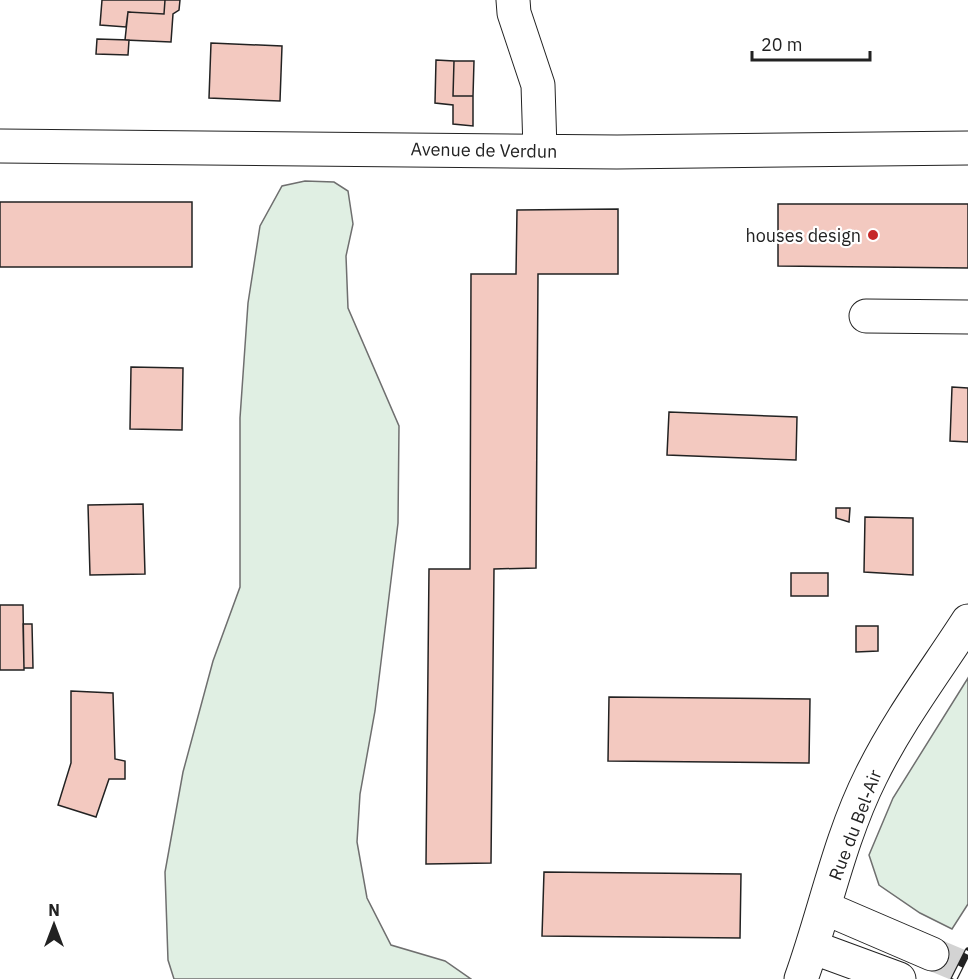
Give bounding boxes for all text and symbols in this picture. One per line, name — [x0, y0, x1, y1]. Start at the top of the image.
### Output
scale bar — [752, 24, 870, 62]
text: 20 m — [761, 33, 803, 56]
street label: Avenue de Verdun — [411, 137, 557, 163]
place label: houses design — [745, 224, 861, 247]
marker: houses design — [866, 228, 880, 242]
street label: Rue du Bel-Air — [823, 766, 887, 884]
north arrow — [24, 895, 84, 955]
text: N — [48, 900, 60, 920]

